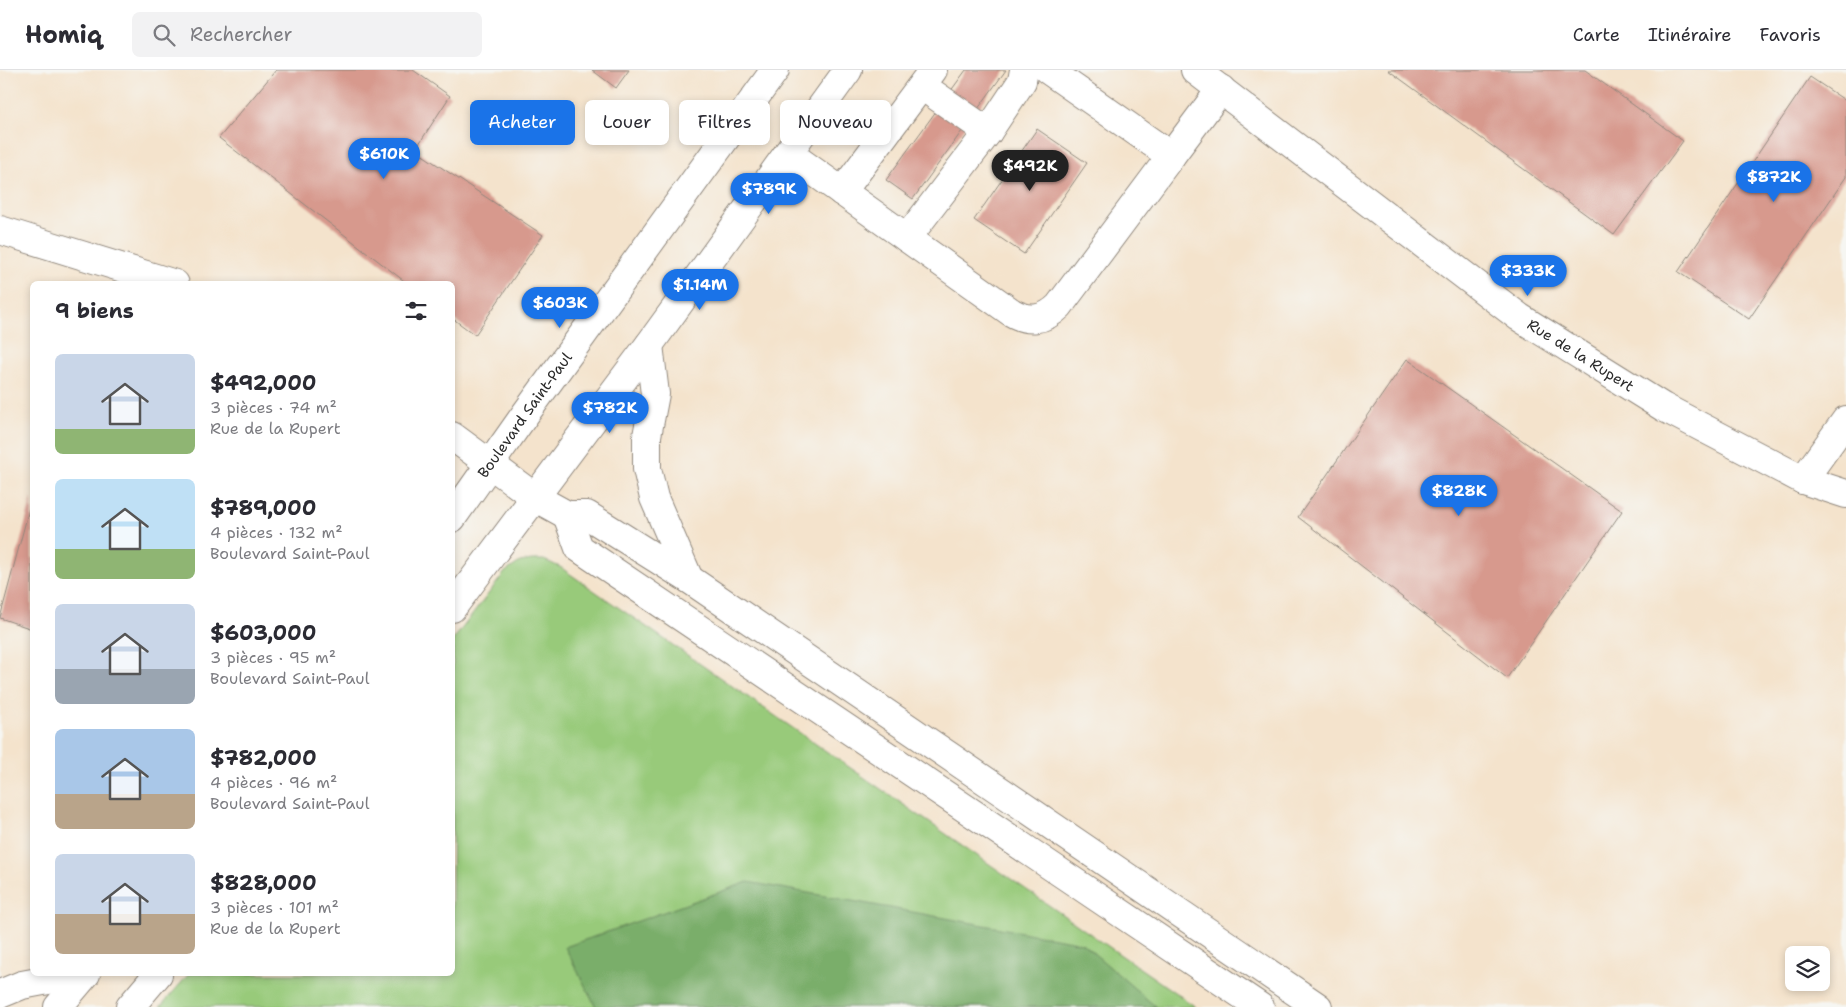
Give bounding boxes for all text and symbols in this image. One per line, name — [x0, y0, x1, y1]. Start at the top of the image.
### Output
search box — [132, 12, 482, 57]
text: Homiq — [25, 19, 102, 51]
icon: search — [150, 21, 178, 49]
text: Rechercher — [190, 22, 293, 47]
text: Carte — [1573, 23, 1620, 47]
text: Itinéraire — [1648, 23, 1732, 47]
text: Favoris — [1760, 23, 1821, 47]
chip: Acheter — [470, 100, 575, 145]
chip: Louer — [585, 100, 669, 145]
chip: Filtres — [679, 100, 770, 145]
chip: Nouveau — [780, 100, 891, 145]
pin: $610K — [349, 138, 419, 180]
text: $610K — [359, 143, 409, 164]
pin: $492K — [995, 150, 1065, 192]
text: $492K — [1003, 155, 1057, 176]
pin: $872K — [1739, 160, 1809, 203]
text: $872K — [1747, 166, 1801, 187]
pin: $789K — [734, 172, 804, 215]
text: $789K — [742, 178, 796, 199]
pin: $333K — [1493, 254, 1563, 297]
text: $333K — [1501, 260, 1555, 281]
pin: $1.14M — [659, 268, 741, 311]
text: $1.14M — [673, 274, 727, 295]
pin: $603K — [525, 286, 595, 329]
text: $603K — [532, 292, 588, 313]
text: 9 biens — [55, 297, 134, 325]
icon: filters — [402, 297, 430, 325]
street label: Rue de la Rupert — [1523, 314, 1638, 396]
street label: Boulevard Saint-Paul — [473, 348, 577, 482]
text: $492,000 — [210, 369, 317, 397]
icon: home — [95, 374, 155, 434]
pin: $782K — [575, 392, 645, 434]
text: 3 pièces · 74 m² — [210, 397, 337, 418]
text: $782K — [583, 397, 637, 418]
text: Rue de la Rupert — [210, 418, 341, 439]
pin: $828K — [1424, 474, 1494, 517]
text: $828K — [1431, 480, 1487, 501]
text: $789,000 — [210, 494, 316, 522]
icon: home — [95, 499, 155, 559]
text: 4 pièces · 132 m² — [210, 522, 343, 543]
text: Boulevard Saint-Paul — [210, 543, 370, 564]
text: $603,000 — [210, 619, 316, 647]
icon: home — [95, 624, 155, 684]
text: 3 pièces · 95 m² — [210, 647, 336, 668]
text: Boulevard Saint-Paul — [210, 668, 370, 689]
text: $782,000 — [210, 744, 317, 772]
icon: home — [95, 749, 155, 809]
text: 4 pièces · 96 m² — [210, 772, 337, 793]
text: Boulevard Saint-Paul — [210, 793, 370, 814]
text: $828,000 — [210, 869, 317, 897]
icon: home — [95, 874, 155, 934]
text: 3 pièces · 101 m² — [210, 897, 339, 918]
text: Rue de la Rupert — [210, 918, 341, 939]
map controls — [1785, 946, 1830, 991]
button: layers — [1785, 946, 1830, 991]

